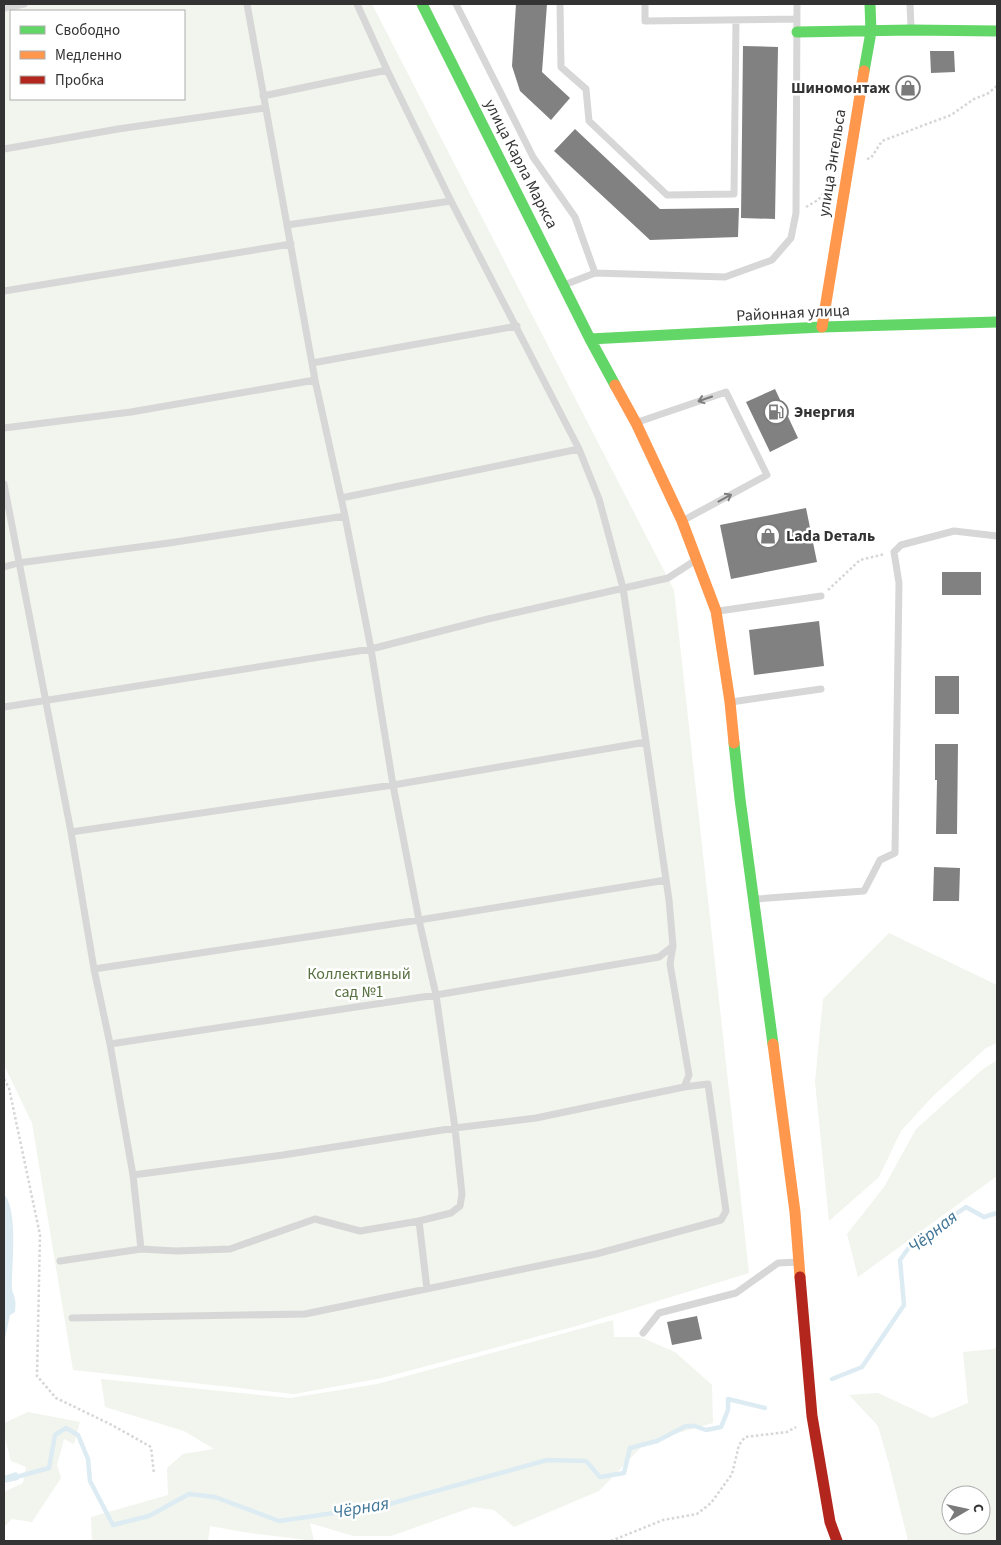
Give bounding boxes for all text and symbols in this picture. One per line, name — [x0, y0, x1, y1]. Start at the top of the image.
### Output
legend — [10, 10, 185, 100]
text: Свободно — [55, 20, 120, 41]
text: Медленно — [55, 45, 122, 66]
text: Пробка — [55, 70, 104, 91]
shop icon: Шиномонтаж — [895, 75, 921, 101]
place label: Шиномонтаж — [791, 77, 891, 99]
street label: улица Карла Маркса — [479, 96, 563, 232]
street label: улица Энгельса — [813, 108, 851, 218]
street label: Районная улица — [736, 299, 850, 327]
one-way arrow — [698, 395, 714, 404]
fuel station icon: Энергия — [763, 399, 789, 425]
place label: Энергия — [794, 401, 855, 423]
one-way arrow — [717, 492, 731, 502]
shop icon: Lada Dеталь — [755, 523, 781, 549]
place label: Lada Dеталь — [786, 525, 875, 547]
park label: Коллективный сад №1 — [307, 963, 411, 1003]
water label: Чёрная — [903, 1205, 963, 1259]
north arrow — [941, 1485, 991, 1535]
water label: Чёрная — [331, 1491, 391, 1525]
text: С — [967, 1503, 988, 1514]

